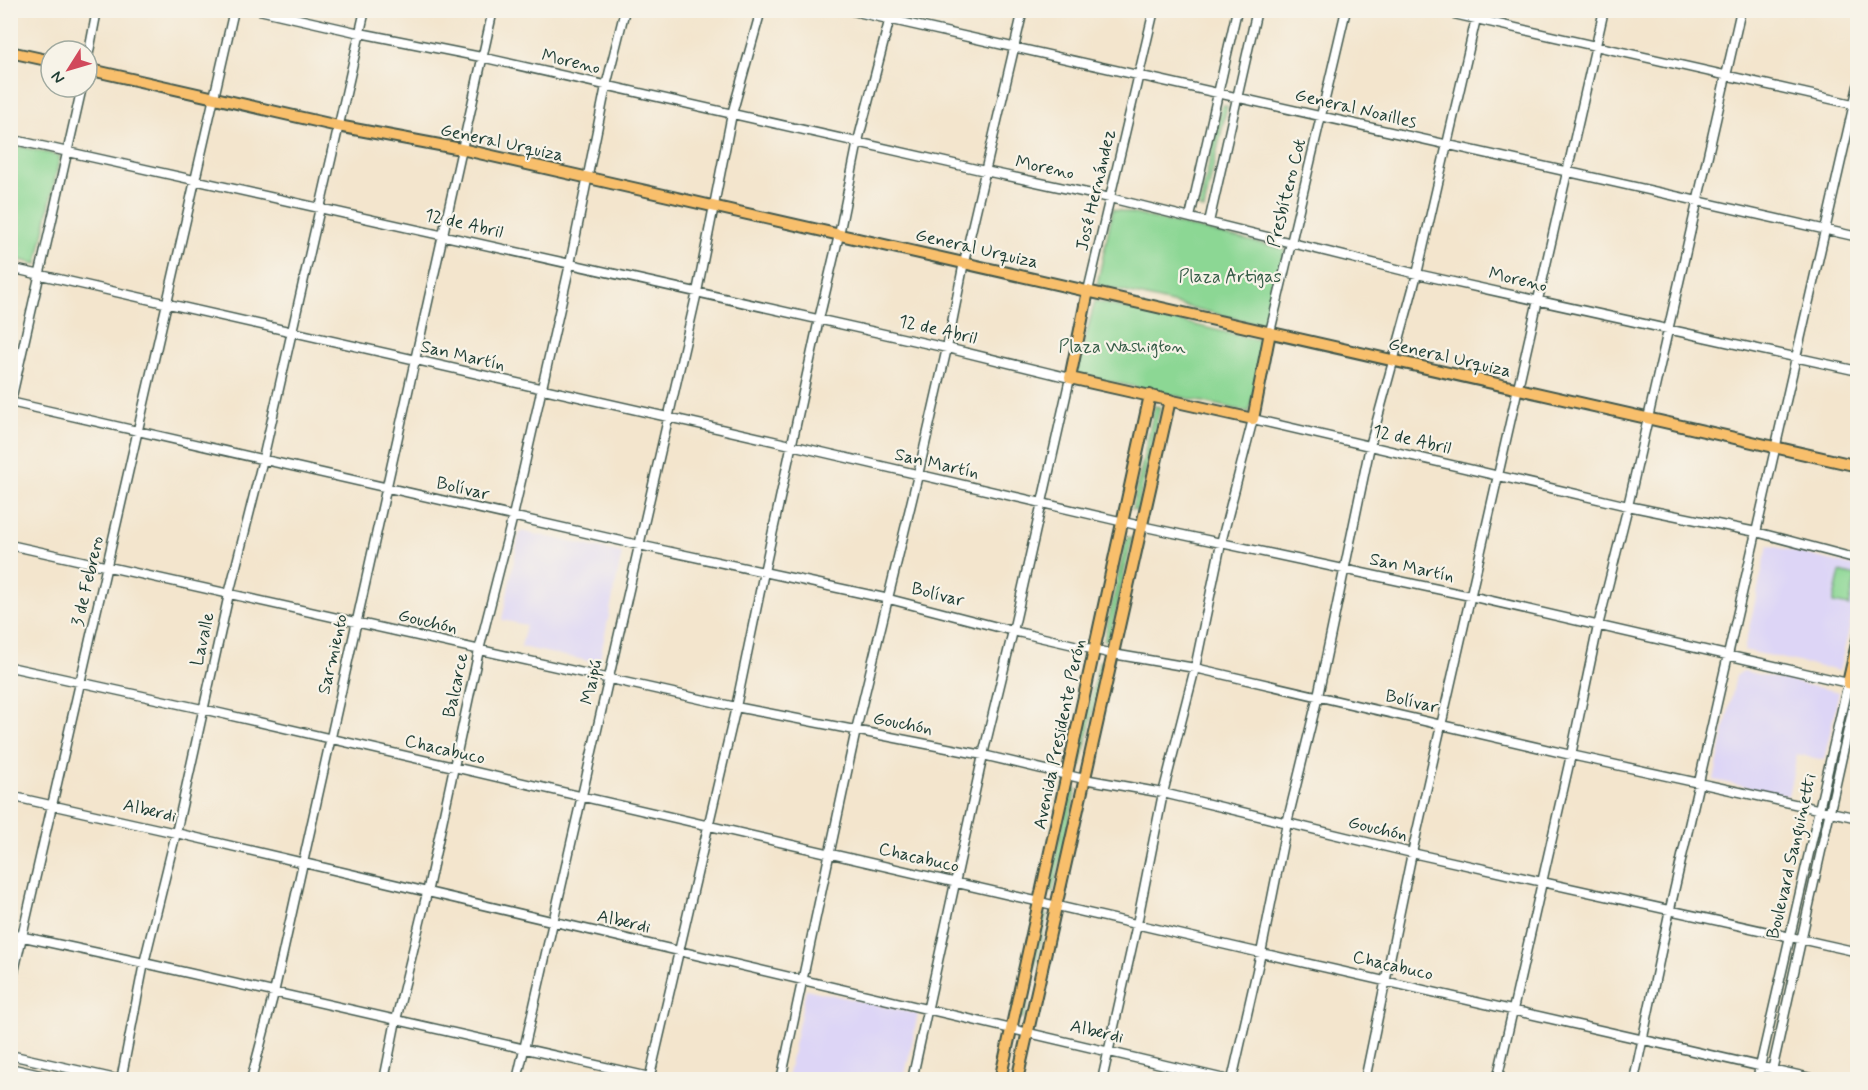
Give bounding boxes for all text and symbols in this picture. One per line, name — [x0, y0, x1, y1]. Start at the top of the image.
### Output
north arrow — [39, 39, 99, 99]
street label: Moreno — [539, 44, 603, 80]
text: N — [47, 67, 70, 88]
street label: General Noailles — [1293, 83, 1419, 135]
street label: General Urquiza — [438, 118, 566, 168]
street label: José Hernández — [1070, 127, 1122, 253]
street label: Presbítero Cot — [1262, 136, 1312, 250]
street label: Moreno — [1013, 150, 1076, 186]
street label: 12 de Abril — [422, 203, 505, 245]
street label: General Urquiza — [913, 223, 1041, 275]
street label: Moreno — [1486, 262, 1550, 298]
park label: Plaza Artigas — [1178, 265, 1282, 289]
street label: 12 de Abril — [896, 309, 979, 351]
street label: General Urquiza — [1386, 332, 1514, 384]
street label: San Martín — [418, 335, 507, 377]
park label: Plaza Washigton — [1058, 335, 1186, 359]
street label: 12 de Abril — [1370, 419, 1453, 461]
street label: San Martín — [892, 443, 981, 485]
street label: Bolívar — [434, 471, 492, 507]
street label: 3 de Febrero — [66, 534, 110, 629]
street label: San Martín — [1367, 547, 1456, 589]
street label: Bolívar — [909, 577, 967, 613]
street label: Gouchón — [396, 604, 460, 640]
street label: Lavalle — [185, 610, 221, 668]
street label: Sarmiento — [312, 612, 354, 697]
street label: Avenida Presidente Perón — [1028, 637, 1092, 832]
street label: Balcarce — [437, 651, 475, 720]
street label: Maipú — [575, 657, 609, 707]
street label: Bolívar — [1383, 684, 1441, 720]
street label: Gouchón — [871, 706, 935, 742]
street label: Chacabuco — [402, 729, 487, 771]
street label: Boulevard Sanguinetti — [1761, 771, 1825, 942]
street label: Alberdi — [121, 793, 179, 829]
street label: Gouchón — [1346, 811, 1410, 847]
street label: Chacabuco — [876, 837, 961, 879]
street label: Alberdi — [595, 904, 653, 940]
street label: Chacabuco — [1350, 945, 1435, 987]
street label: Alberdi — [1068, 1014, 1126, 1050]

